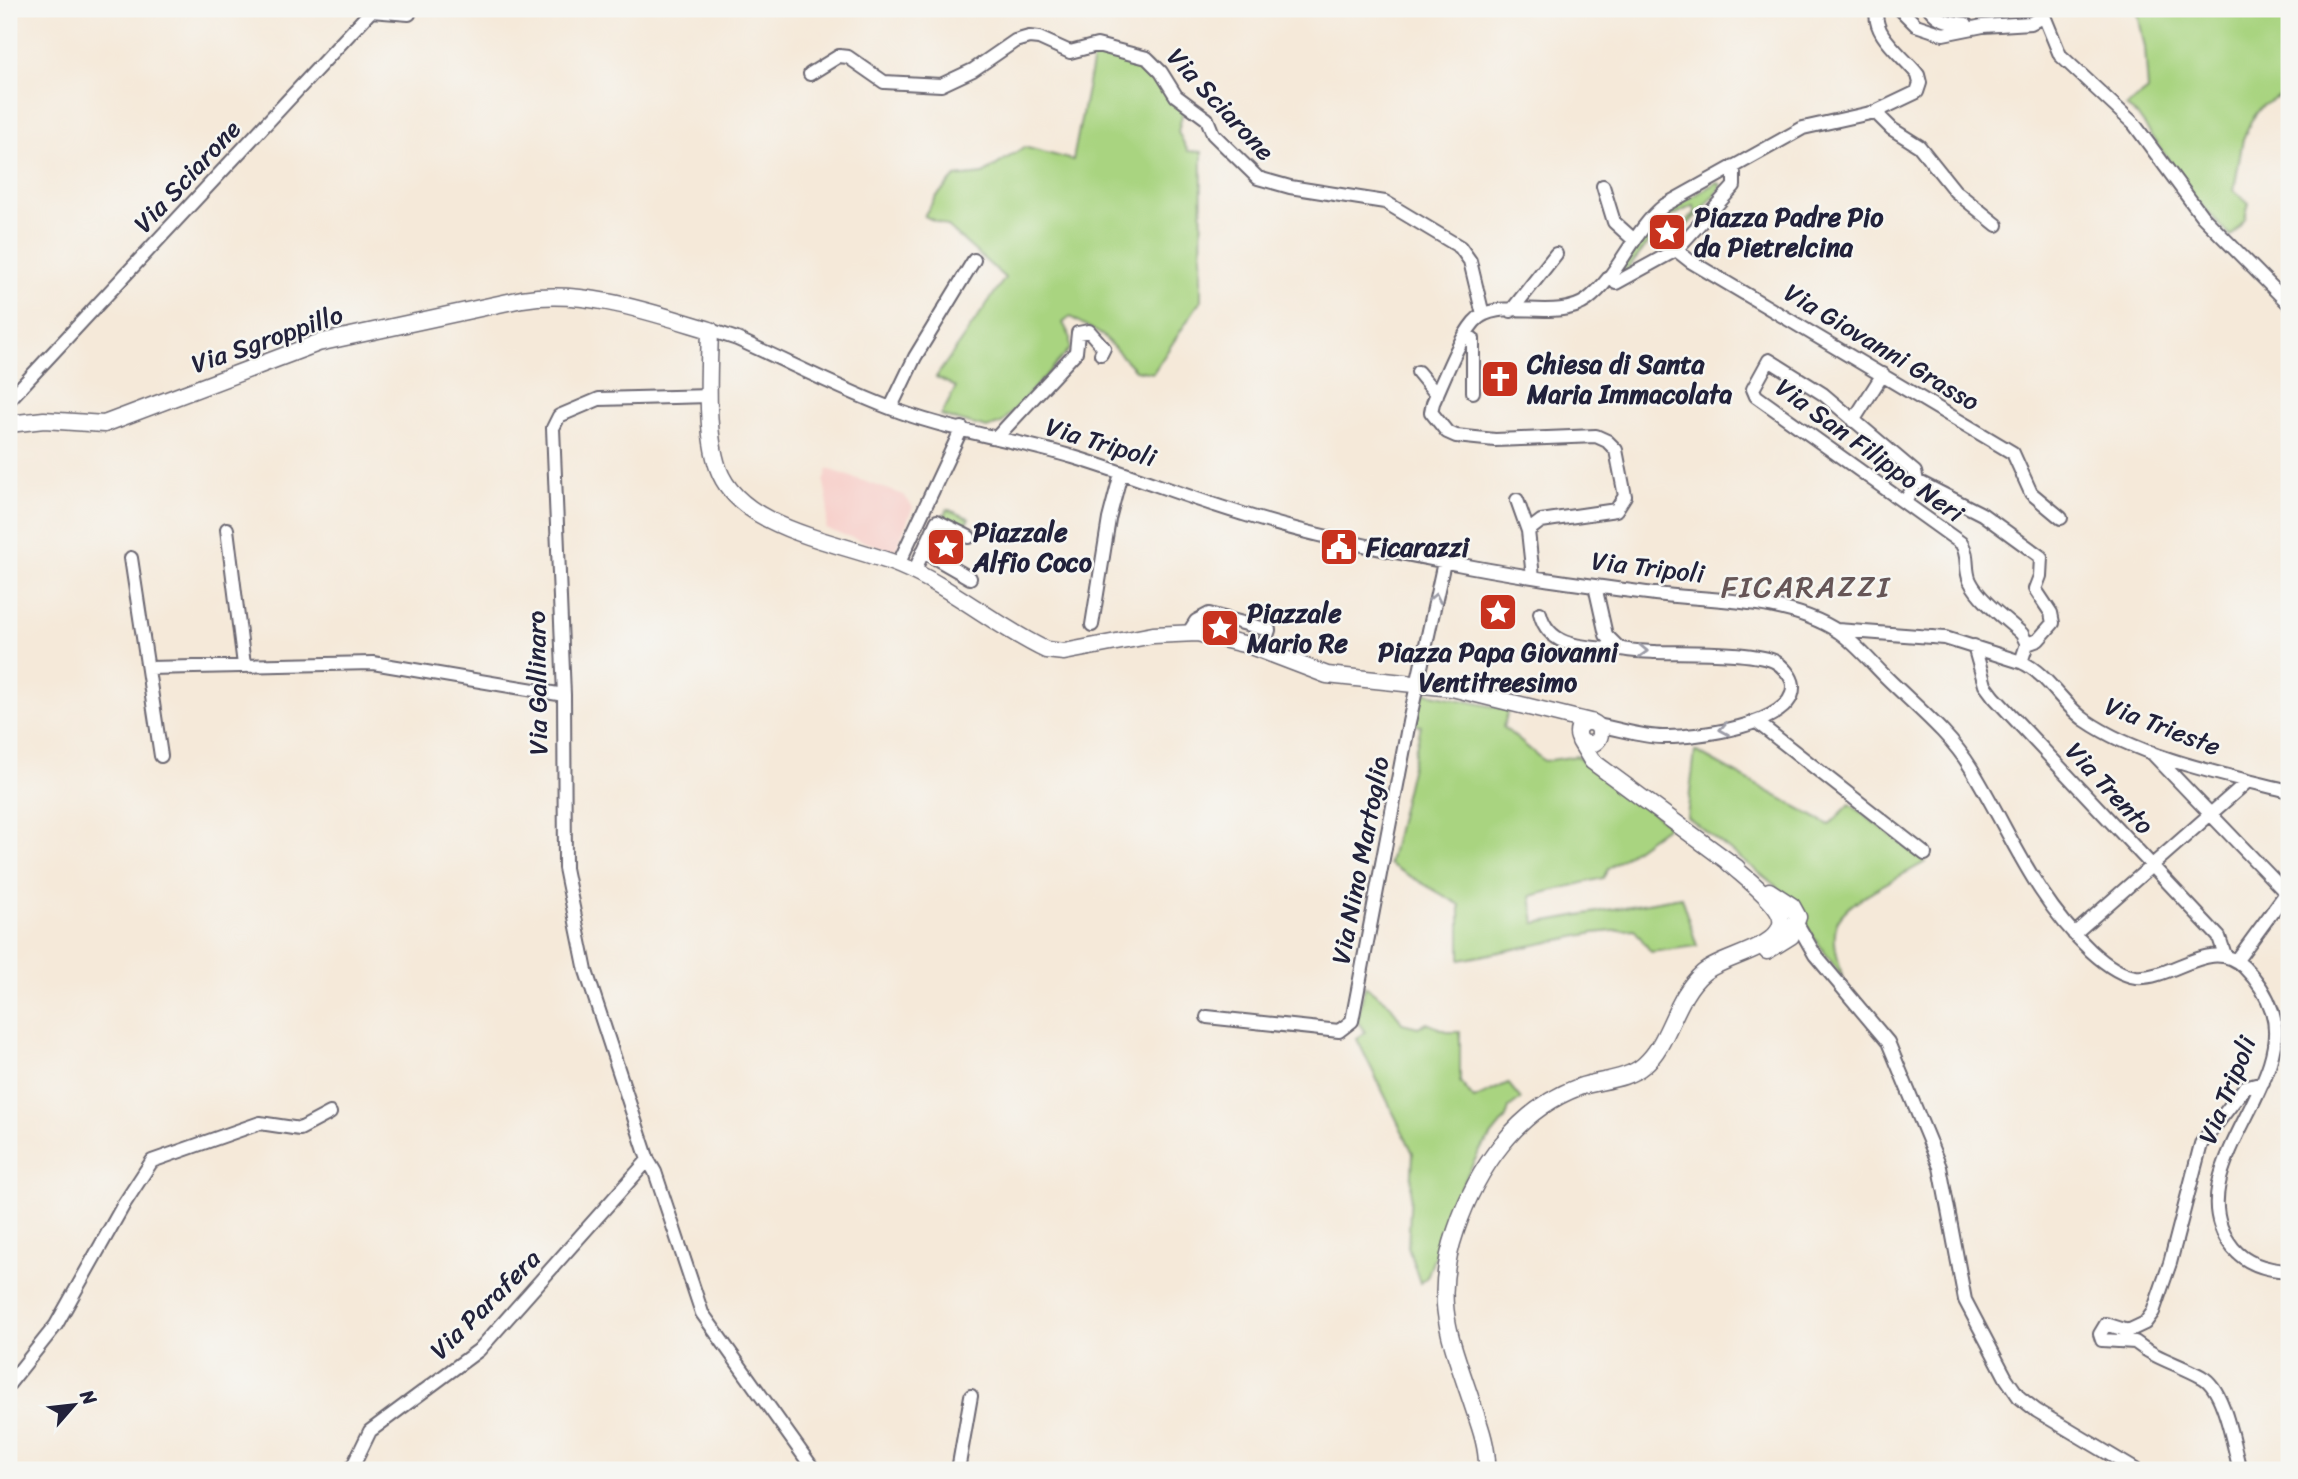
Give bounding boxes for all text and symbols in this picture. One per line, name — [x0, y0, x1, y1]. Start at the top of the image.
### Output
street label: Via Sciarone — [1156, 36, 1287, 172]
street label: Via Sciarone — [122, 108, 253, 244]
place label: Piazza Padre Pio da Pietrelcina — [1694, 194, 1884, 270]
place icon: Piazza Padre Pio da Pietrelcina — [1646, 211, 1688, 253]
street label: Via Giovanni Grasso — [1775, 270, 1989, 424]
street label: Via Sgroppillo — [185, 292, 349, 386]
place label: Chiesa di Santa Maria Immacolata — [1526, 341, 1732, 417]
church icon: Chiesa di Santa Maria Immacolata — [1479, 358, 1521, 400]
street label: Via San Filippo Neri — [1766, 365, 1975, 535]
street label: Via Tripoli — [1040, 403, 1163, 481]
place label: Piazzale Alfio Coco — [972, 509, 1092, 585]
place label: Ficarazzi — [1365, 524, 1471, 570]
place icon: Piazzale Alfio Coco — [925, 526, 967, 568]
public building icon: Ficarazzi — [1318, 526, 1360, 568]
street label: Via Tripoli — [1589, 537, 1708, 597]
district label: FICARAZZI — [1721, 560, 1891, 614]
place label: Piazzale Mario Re — [1246, 590, 1349, 666]
place icon: Piazza Papa Giovanni Ventitreesimo — [1477, 591, 1519, 633]
one-way arrow — [1426, 592, 1441, 604]
place icon: Piazzale Mario Re — [1199, 607, 1241, 649]
street label: Via Gallinaro — [513, 610, 561, 756]
place label: Piazza Papa Giovanni Ventitreesimo — [1378, 629, 1620, 705]
one-way arrow — [1637, 643, 1648, 658]
street label: Via Trieste — [2098, 683, 2228, 769]
one-way arrow — [1719, 721, 1730, 736]
street label: Via Trento — [2054, 730, 2166, 846]
street label: Via Nino Martoglio — [1317, 752, 1403, 968]
street label: Via Tripoli — [2184, 1028, 2270, 1151]
street label: Via Parafera — [418, 1237, 552, 1371]
north arrow — [38, 1370, 108, 1440]
text: N — [70, 1383, 107, 1412]

